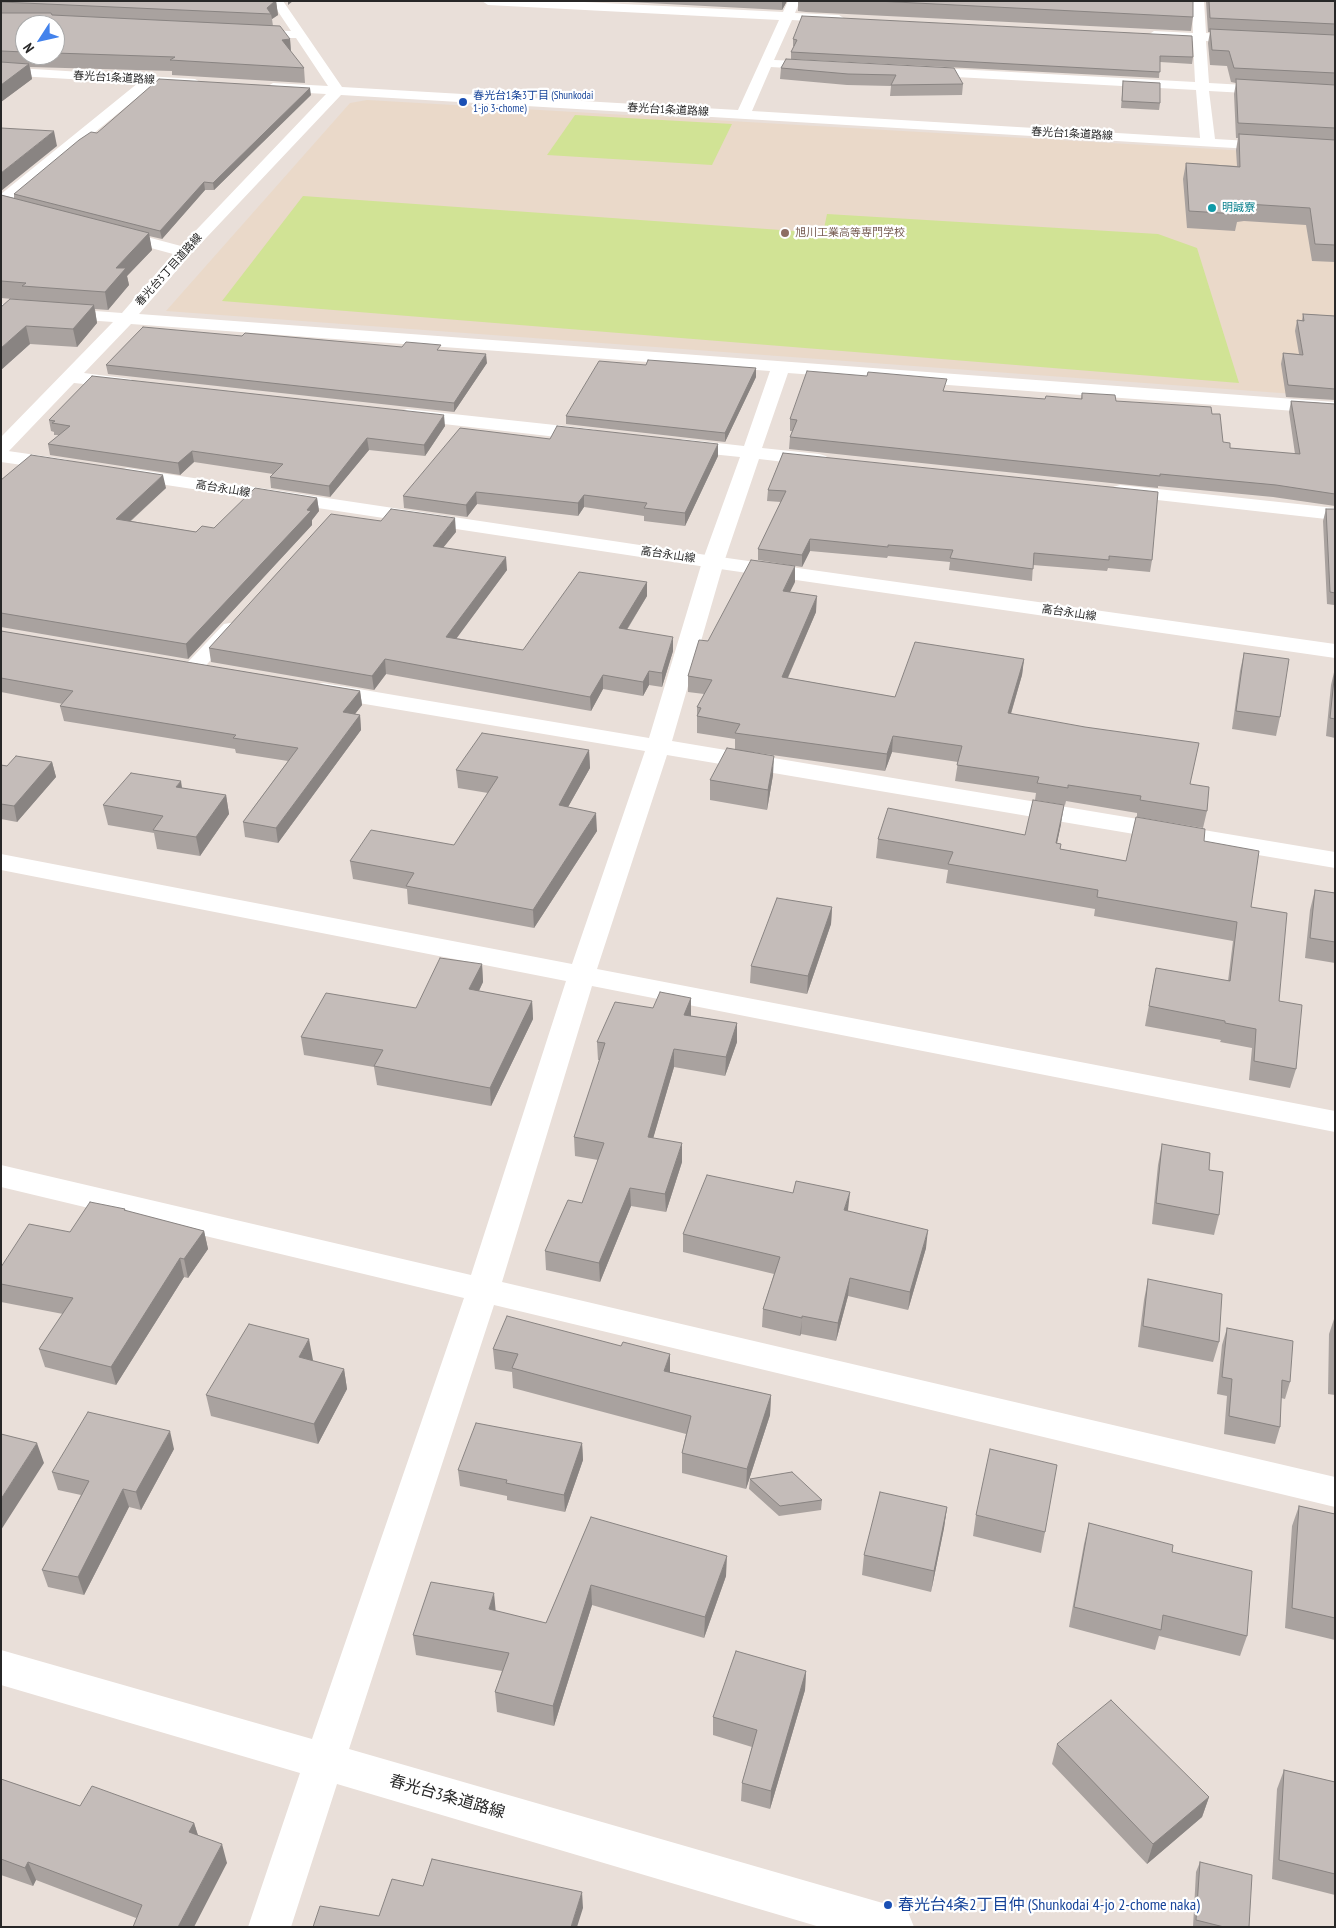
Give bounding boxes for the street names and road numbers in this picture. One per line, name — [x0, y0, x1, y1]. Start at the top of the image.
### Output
street label: 春光台1条道路線 — [73, 69, 155, 87]
street label: 春光台1条道路線 — [627, 101, 709, 119]
street label: 春光台1条道路線 — [1031, 125, 1113, 143]
street label: 春光台3丁目道路線 — [133, 231, 205, 309]
street label: 高台永山線 — [195, 478, 251, 500]
street label: 高台永山線 — [640, 545, 696, 565]
street label: 高台永山線 — [1041, 603, 1097, 623]
street label: 春光台3条道路線 — [387, 1771, 507, 1823]

